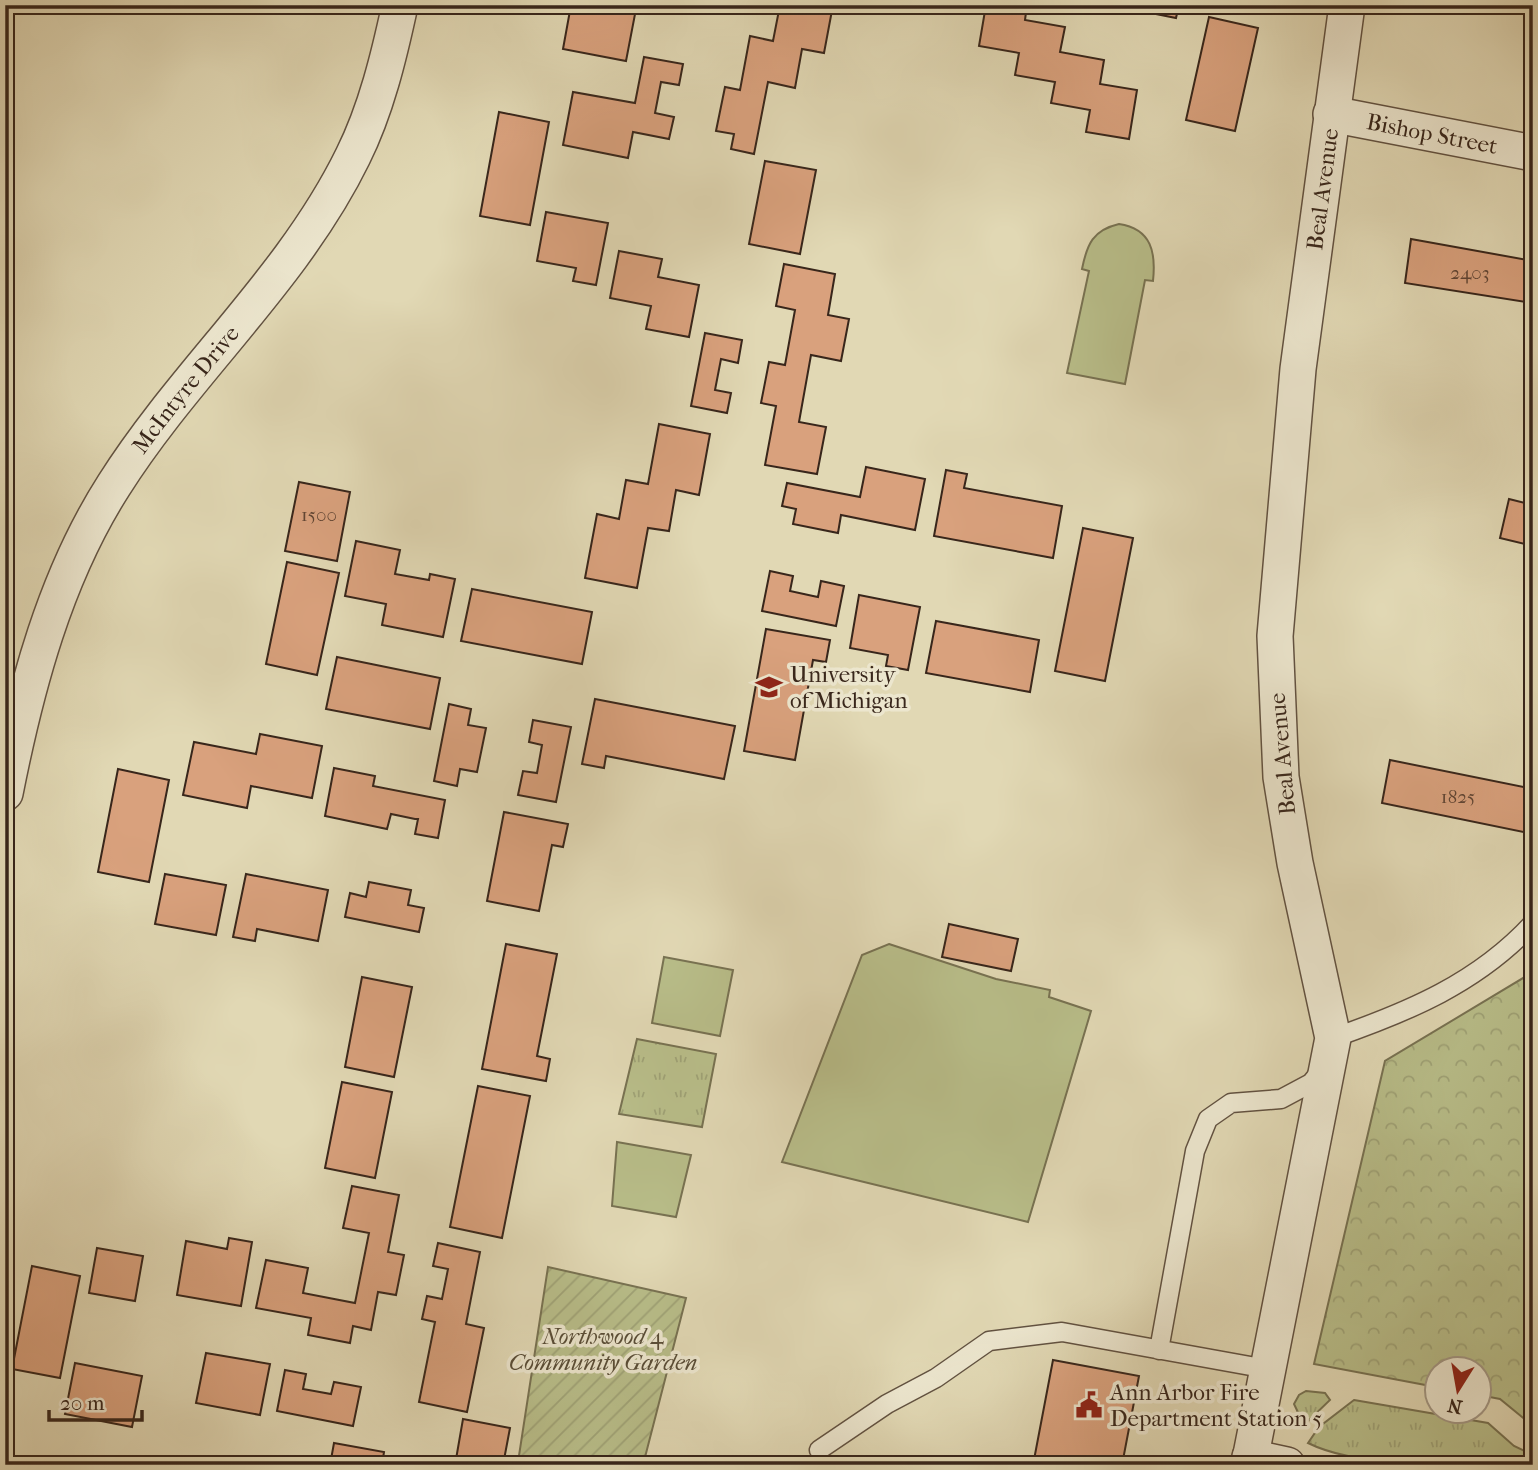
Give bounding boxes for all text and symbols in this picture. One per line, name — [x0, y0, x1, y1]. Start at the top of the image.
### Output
street label: Bishop Street — [1364, 108, 1500, 160]
street label: Beal Avenue — [1301, 127, 1344, 252]
house number: 2403 — [1450, 262, 1490, 284]
street label: McIntyre Drive — [127, 320, 245, 459]
house number: 1500 — [301, 504, 337, 526]
place label: University of Michigan — [790, 661, 908, 714]
school or university icon: University of Michigan — [754, 672, 784, 702]
street label: Beal Avenue — [1264, 692, 1301, 816]
house number: 1825 — [1441, 786, 1475, 808]
park label: Northwood 4 Community Garden — [509, 1323, 697, 1376]
north arrow — [1422, 1354, 1492, 1424]
scale bar — [49, 1379, 142, 1423]
place label: Ann Arbor Fire Department Station 5 — [1109, 1379, 1322, 1432]
public building icon: Ann Arbor Fire Department Station 5 — [1074, 1390, 1104, 1420]
text: 20 m — [60, 1391, 105, 1415]
text: N — [1445, 1393, 1464, 1418]

